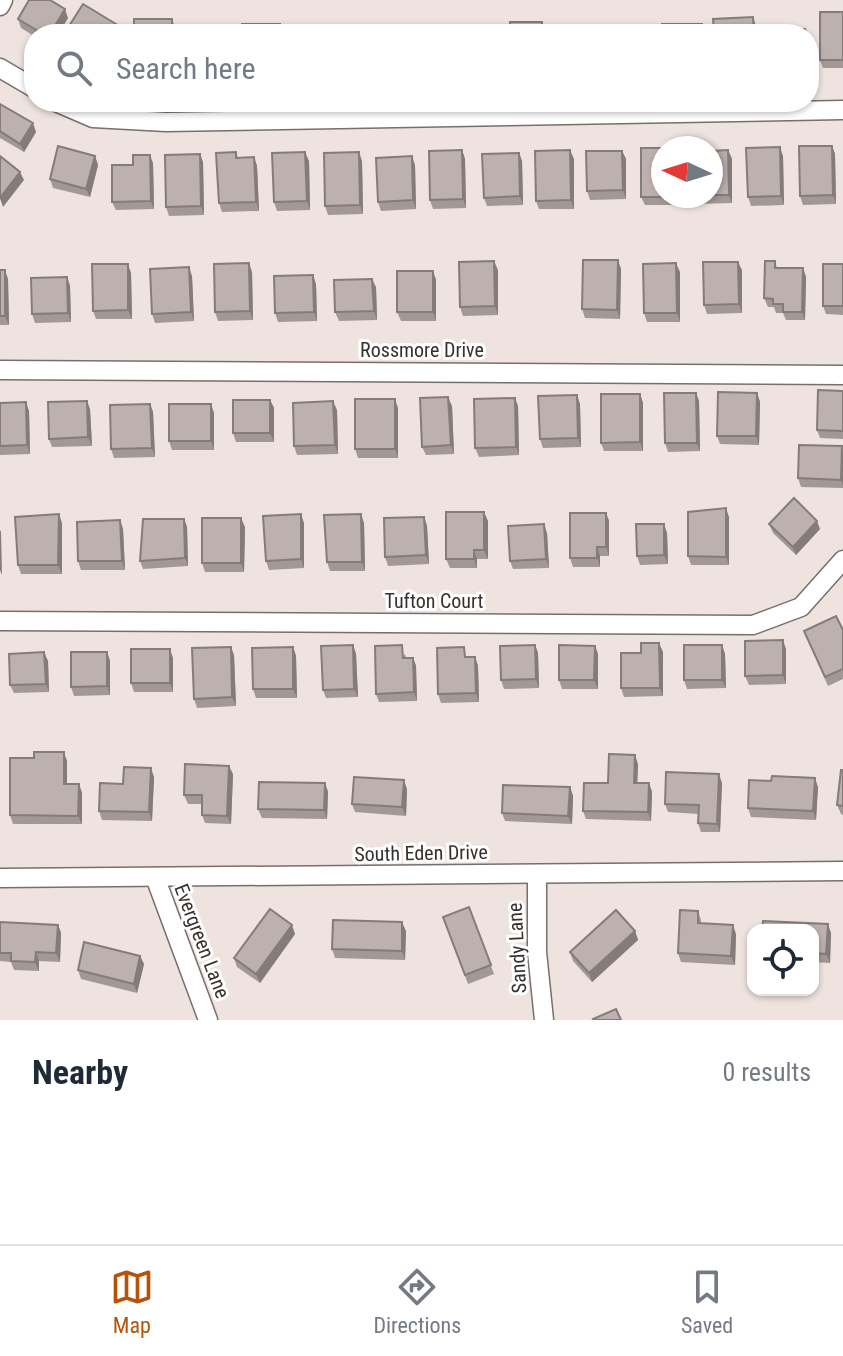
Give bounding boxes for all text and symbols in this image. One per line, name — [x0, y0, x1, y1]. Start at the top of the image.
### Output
search box — [24, 24, 819, 112]
icon: search — [52, 46, 96, 90]
text: Search here — [116, 51, 256, 86]
north arrow — [651, 136, 723, 208]
street label: Rossmore Drive — [360, 338, 484, 362]
street label: Tufton Court — [384, 589, 484, 613]
street label: South Eden Drive — [354, 840, 488, 866]
street label: Evergreen Lane — [169, 881, 235, 1001]
street label: Sandy Lane — [503, 902, 531, 994]
map controls — [747, 924, 819, 996]
button: locate — [747, 924, 819, 996]
text: Nearby — [32, 1052, 128, 1092]
text: 0 results — [722, 1057, 811, 1087]
tab: Map — [110, 1265, 154, 1338]
tab: Directions — [373, 1265, 461, 1338]
tab: Saved — [681, 1265, 733, 1338]

